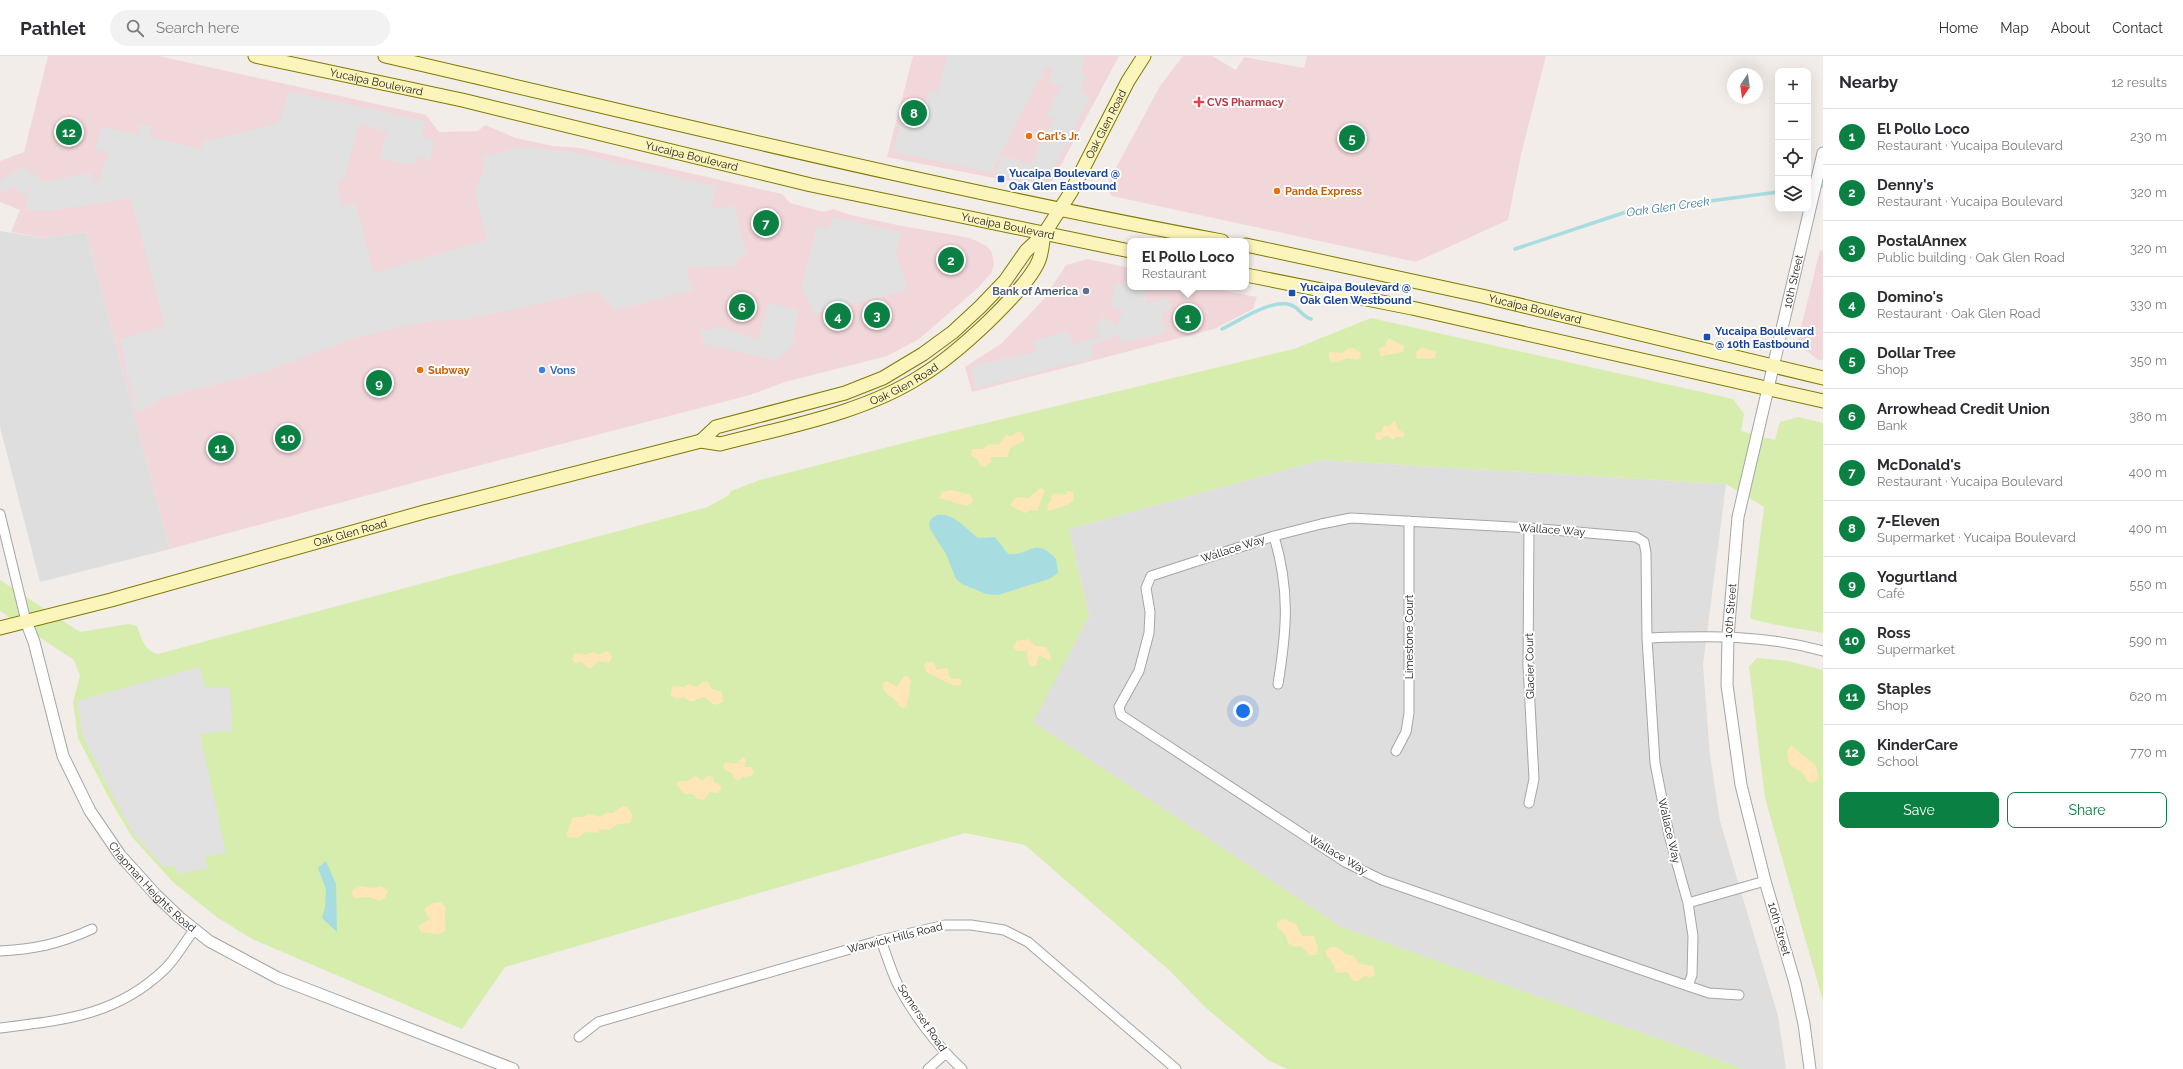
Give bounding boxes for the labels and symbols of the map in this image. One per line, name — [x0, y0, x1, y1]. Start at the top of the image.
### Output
street label: Yucaipa Boulevard — [328, 66, 424, 98]
north arrow — [1727, 68, 1763, 104]
street label: Oak Glen Road — [1083, 87, 1129, 161]
place label: CVS Pharmacy — [1207, 96, 1284, 109]
marker: CVS Pharmacy — [1194, 97, 1204, 107]
pin: 8 — [901, 98, 927, 128]
pin: 12 — [56, 117, 82, 147]
pin: 5 — [1339, 123, 1365, 153]
place label: Carl's Jr. — [1037, 130, 1080, 143]
marker: Carl's Jr. — [1024, 131, 1034, 141]
street label: Yucaipa Boulevard — [644, 138, 740, 174]
place label: Yucaipa Boulevard @ Oak Glen Eastbound — [1009, 167, 1120, 193]
marker: Yucaipa Boulevard @ Oak Glen Eastbound — [996, 174, 1006, 184]
place label: Panda Express — [1285, 185, 1362, 198]
marker: Panda Express — [1272, 186, 1282, 196]
water label: Oak Glen Creek — [1626, 194, 1711, 220]
pin: 7 — [753, 208, 779, 238]
street label: Yucaipa Boulevard — [960, 210, 1056, 242]
pin: 2 — [938, 245, 964, 275]
street label: 10th Street — [1780, 253, 1806, 310]
place label: Yucaipa Boulevard @ Oak Glen Westbound — [1300, 281, 1412, 307]
place label: Bank of America — [992, 285, 1078, 298]
marker: Bank of America — [1081, 286, 1091, 296]
marker: Yucaipa Boulevard @ Oak Glen Westbound — [1287, 288, 1297, 298]
street label: Yucaipa Boulevard — [1487, 291, 1583, 326]
pin: 6 — [729, 292, 755, 322]
pin: 3 — [864, 300, 890, 330]
pin: 4 — [825, 301, 851, 331]
pin: 1 — [1175, 303, 1201, 333]
place label: Yucaipa Boulevard @ 10th Eastbound — [1715, 325, 1814, 351]
marker: Yucaipa Boulevard @ 10th Eastbound — [1702, 332, 1712, 342]
street label: Oak Glen Road — [868, 360, 941, 408]
place label: Subway — [428, 364, 470, 377]
place label: Vons — [550, 364, 576, 377]
marker: Subway — [415, 365, 425, 375]
marker: Vons — [537, 365, 547, 375]
pin: 9 — [366, 368, 392, 398]
pin: 10 — [275, 423, 301, 453]
pin: 11 — [208, 433, 234, 463]
street label: Oak Glen Road — [312, 516, 389, 549]
street label: Wallace Way — [1518, 521, 1586, 539]
street label: Wallace Way — [1199, 533, 1267, 565]
street label: 10th Street — [1721, 583, 1739, 639]
street label: Limestone Court — [1403, 594, 1416, 679]
street label: Glacier Court — [1523, 632, 1537, 699]
your location — [1233, 701, 1253, 721]
street label: Wallace Way — [1655, 797, 1683, 865]
street label: Wallace Way — [1306, 832, 1370, 878]
street label: Chapman Heights Road — [106, 839, 199, 935]
street label: 10th Street — [1765, 901, 1793, 957]
street label: Warwick Hills Road — [846, 920, 944, 956]
street label: Somerset Road — [895, 982, 949, 1054]

